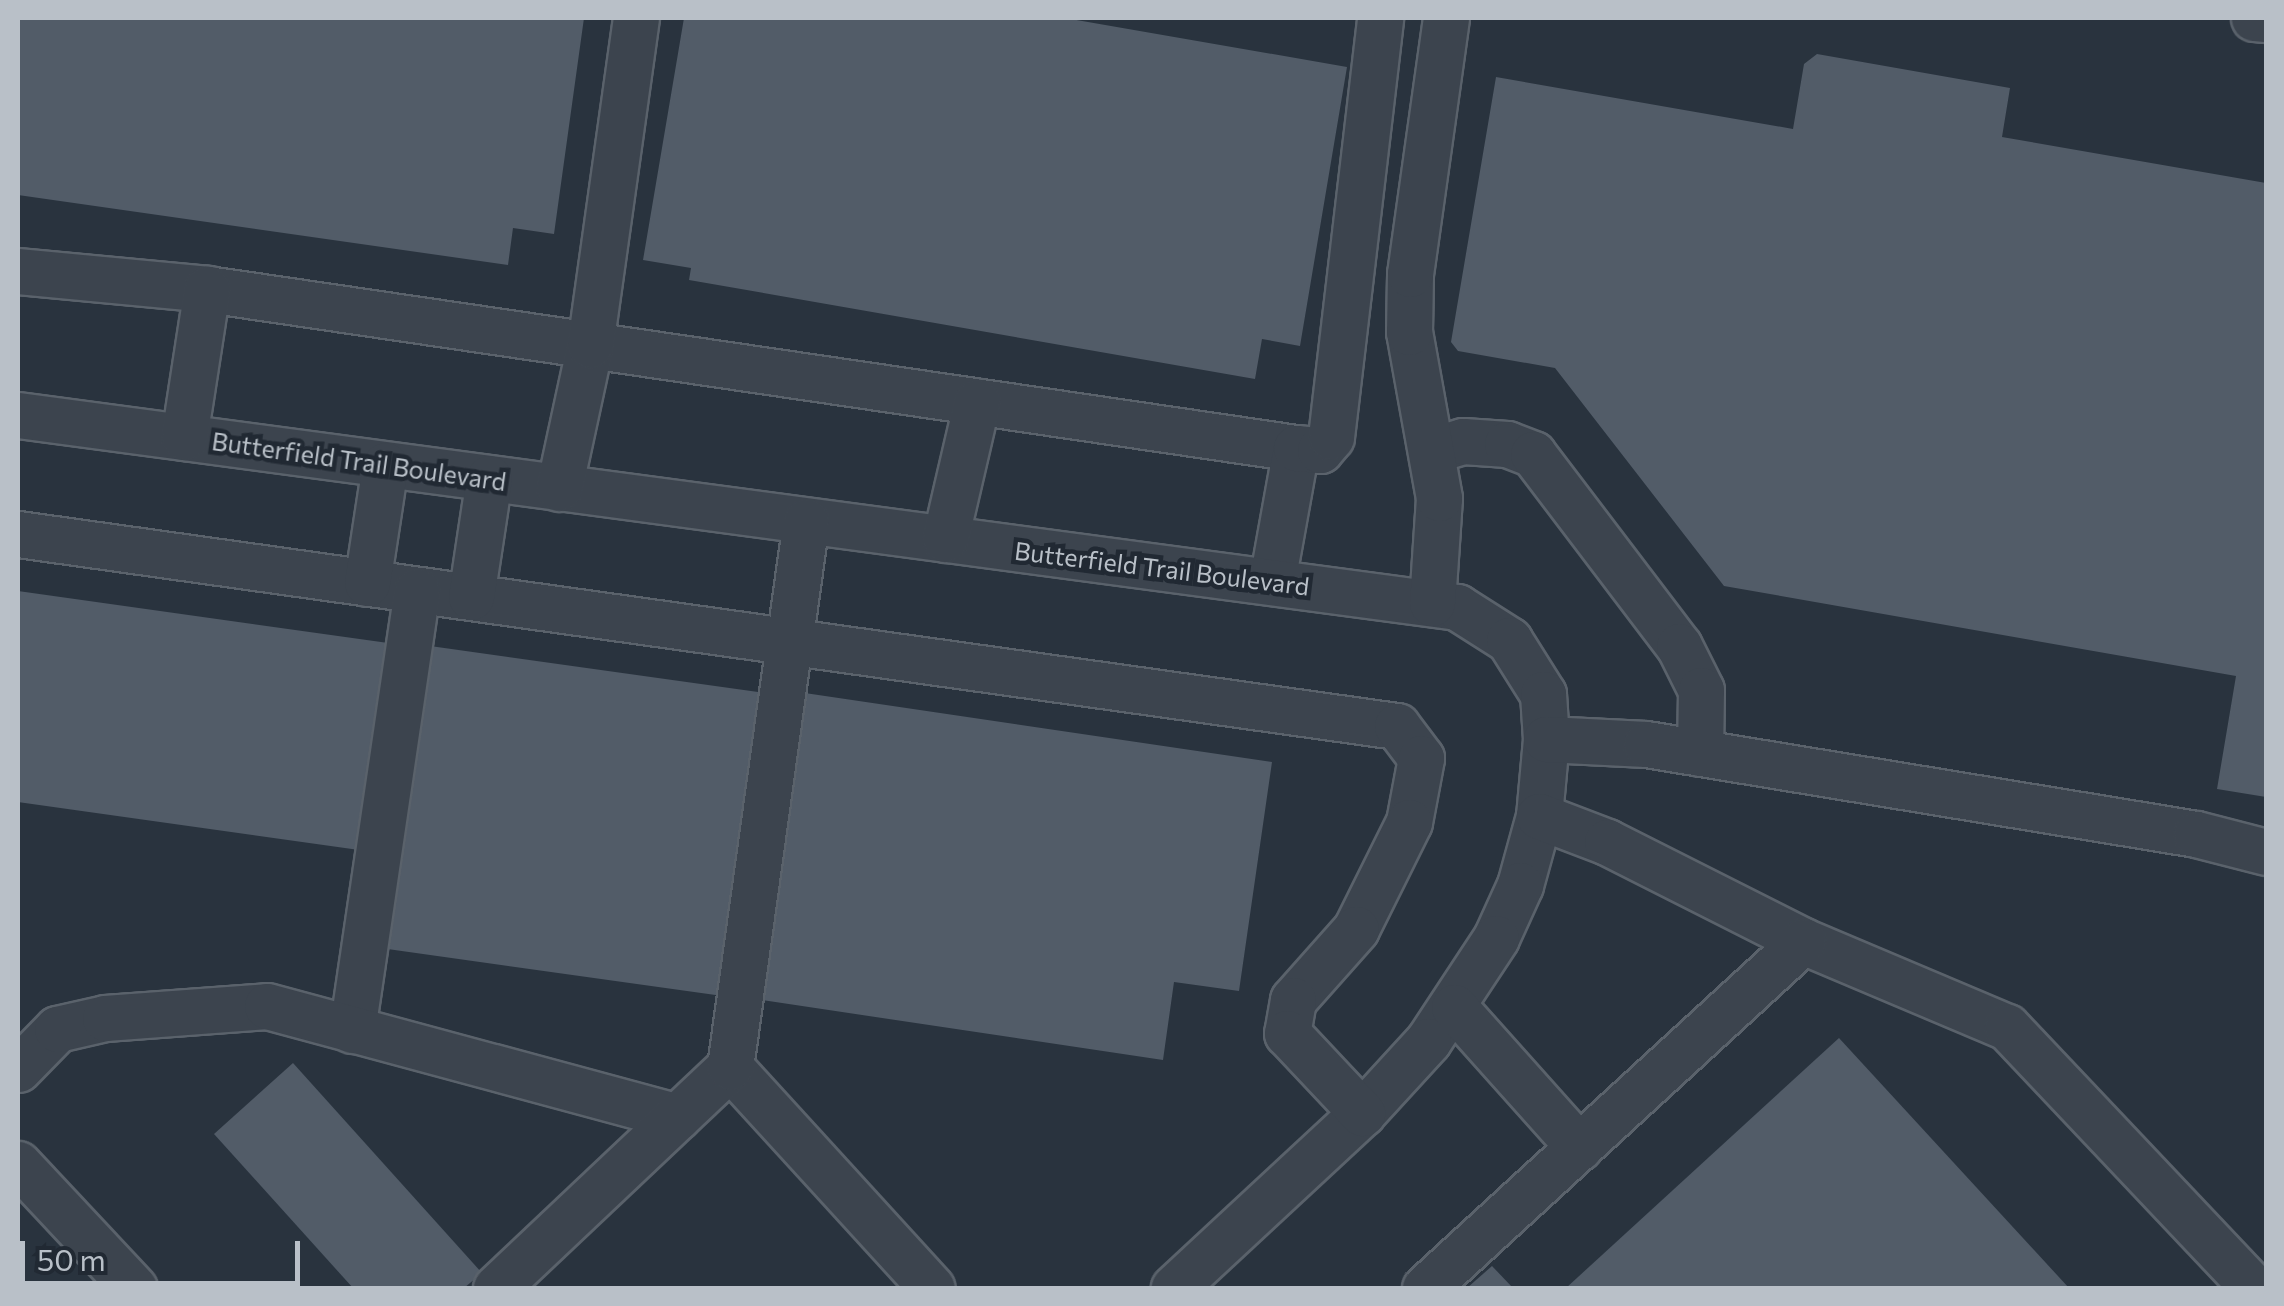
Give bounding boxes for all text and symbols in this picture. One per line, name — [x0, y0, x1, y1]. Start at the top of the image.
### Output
street label: Butterfield Trail Boulevard — [210, 425, 508, 497]
street label: Butterfield Trail Boulevard — [1013, 535, 1311, 601]
scale bar — [25, 1221, 305, 1283]
text: 50 m — [37, 1240, 106, 1277]

